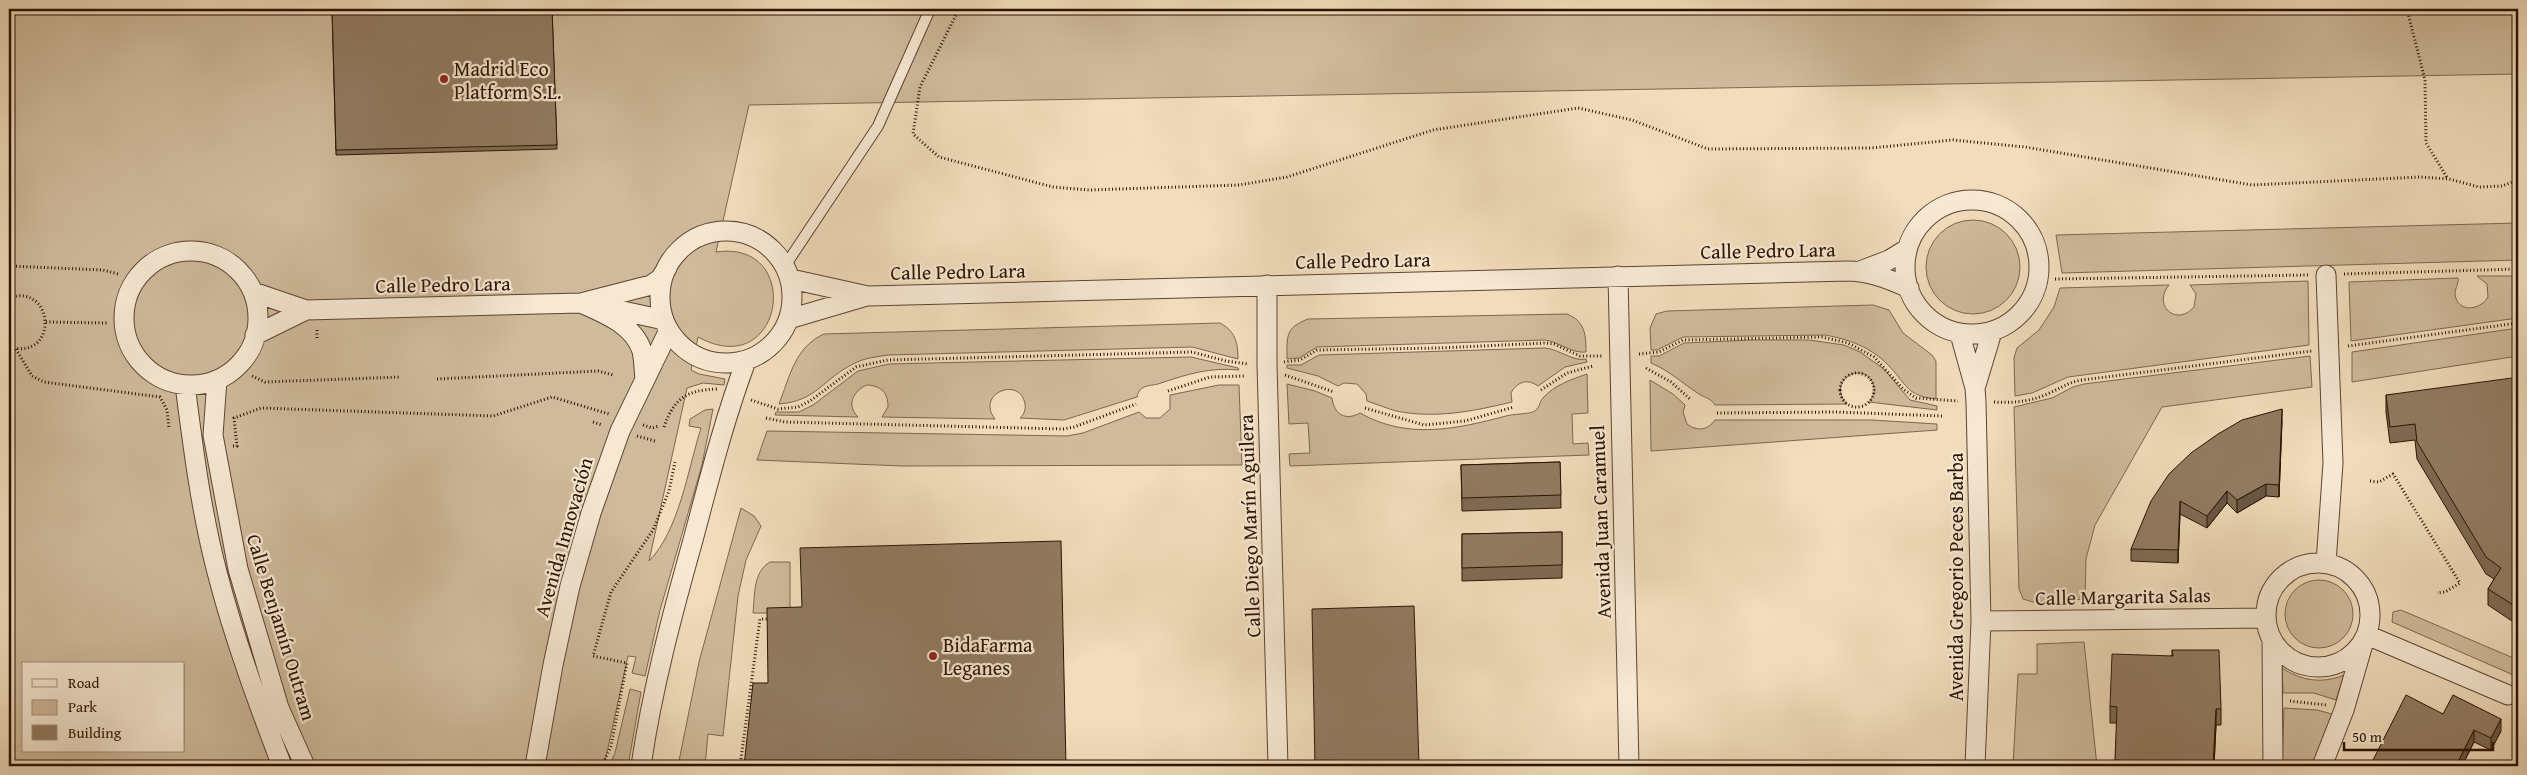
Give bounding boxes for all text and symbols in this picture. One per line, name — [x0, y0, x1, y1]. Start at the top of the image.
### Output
place label: Madrid Eco Platform S.L. — [454, 54, 562, 106]
marker: Madrid Eco Platform S.L. — [438, 73, 450, 85]
street label: Calle Pedro Lara — [1700, 234, 1836, 266]
street label: Calle Pedro Lara — [1295, 244, 1431, 276]
street label: Calle Pedro Lara — [890, 255, 1026, 287]
street label: Calle Pedro Lara — [375, 268, 511, 300]
street label: Calle Diego Marín Aguilera — [1231, 413, 1267, 638]
street label: Avenida Juan Caramuel — [1582, 424, 1618, 619]
street label: Avenida Gregorio Peces Barba — [1941, 452, 1970, 701]
street label: Avenida Innovación — [526, 454, 600, 620]
street label: Calle Benjamín Outram — [240, 530, 324, 724]
street label: Calle Margarita Salas — [2035, 580, 2211, 612]
place label: BidaFarma Leganes — [943, 630, 1033, 682]
marker: BidaFarma Leganes — [927, 650, 939, 662]
legend — [22, 662, 185, 752]
text: Road — [68, 672, 99, 693]
text: Park — [68, 696, 97, 717]
scale bar — [2344, 720, 2493, 752]
text: Building — [68, 722, 122, 743]
text: 50 m — [2352, 726, 2383, 747]

